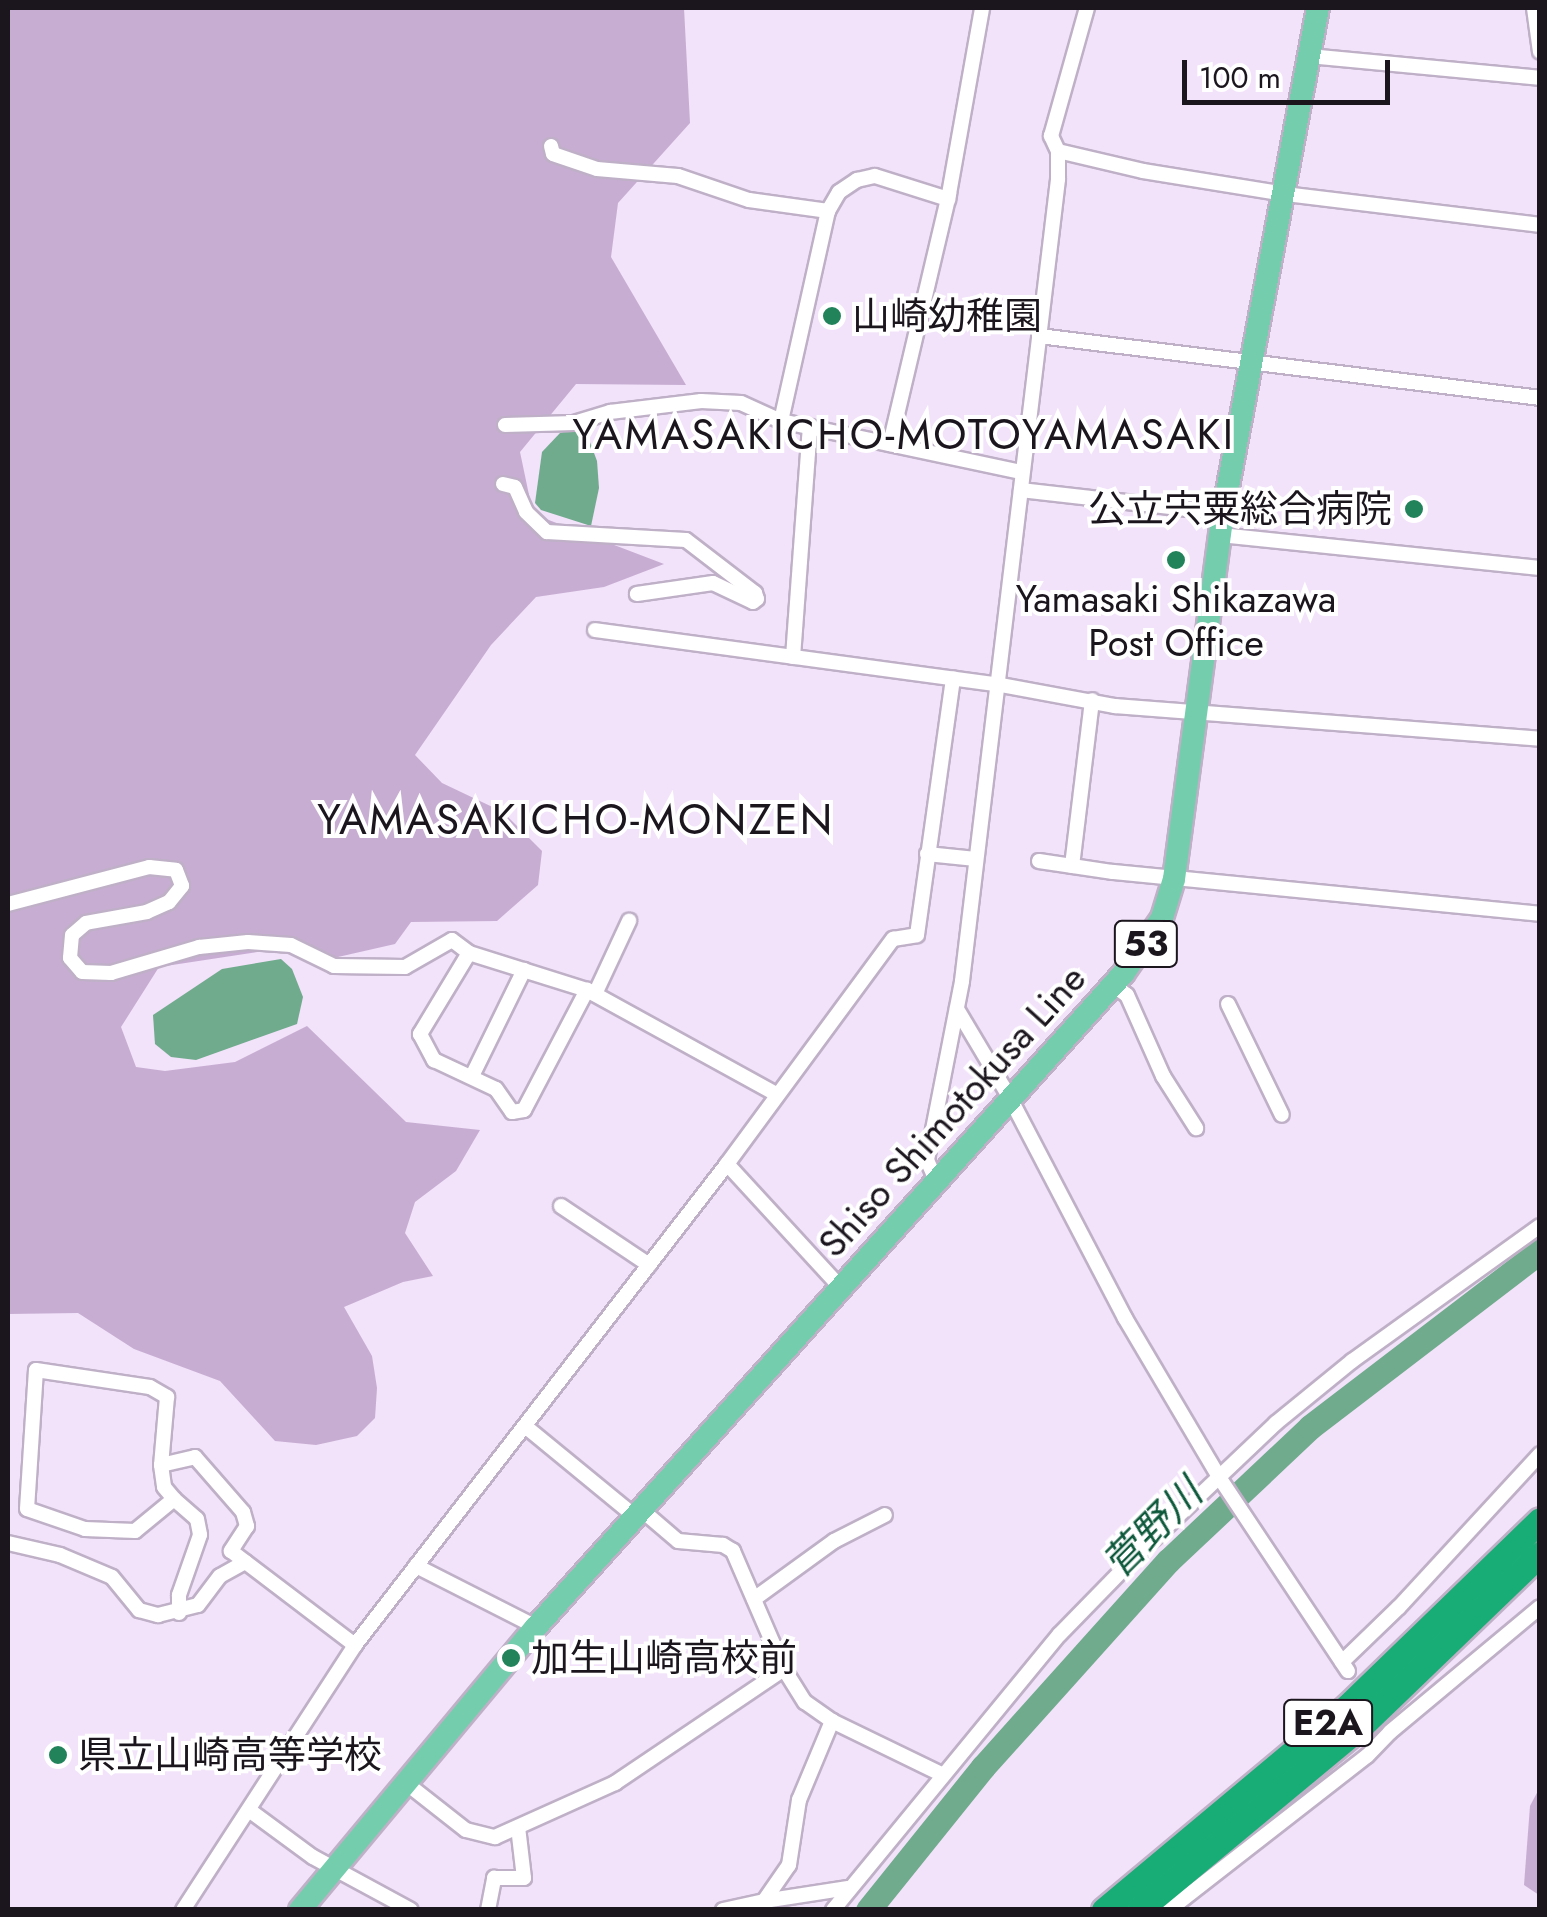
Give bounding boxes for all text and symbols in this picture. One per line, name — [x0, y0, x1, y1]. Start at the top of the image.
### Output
scale bar — [1187, 40, 1394, 102]
text: 100 m — [1199, 56, 1281, 99]
place label: 山崎幼稚園 — [852, 293, 1042, 339]
marker: 山崎幼稚園 — [821, 305, 843, 327]
district label: YAMASAKICHO-MOTOYAMASAKI — [572, 410, 1236, 460]
place label: 公立宍粟総合病院 — [1088, 486, 1392, 532]
marker: 公立宍粟総合病院 — [1401, 496, 1427, 522]
marker: Yamasaki Shikazawa Post Office — [1165, 549, 1187, 571]
place label: Yamasaki Shikazawa Post Office — [1016, 576, 1336, 666]
district label: YAMASAKICHO-MONZEN — [317, 795, 835, 845]
road number: 53 — [1114, 914, 1178, 974]
street label: Shiso Shimotokusa Line — [809, 956, 1095, 1266]
water label: 菅野川 — [1093, 1469, 1211, 1587]
place label: 加生山崎高校前 — [531, 1635, 797, 1681]
marker: 加生山崎高校前 — [500, 1647, 522, 1669]
road number: E2A — [1283, 1693, 1373, 1753]
place label: 県立山崎高等学校 — [78, 1732, 382, 1778]
marker: 県立山崎高等学校 — [47, 1744, 69, 1766]

